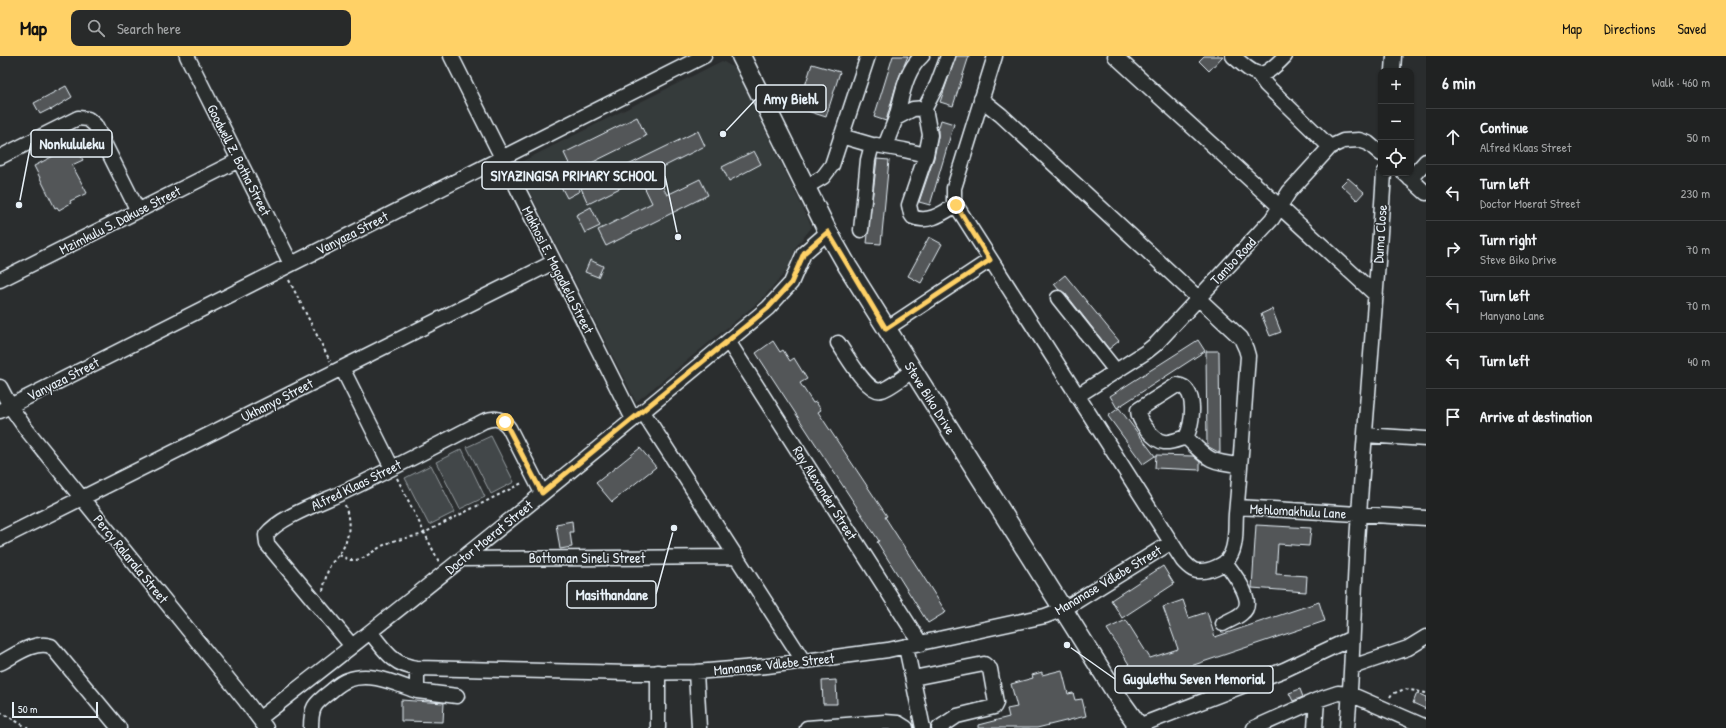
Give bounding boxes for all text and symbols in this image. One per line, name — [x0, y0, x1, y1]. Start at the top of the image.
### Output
search box — [71, 10, 351, 46]
text: Map — [20, 15, 47, 41]
icon: search — [85, 17, 107, 39]
text: Search here — [117, 18, 181, 39]
text: Map — [1562, 19, 1582, 38]
text: Directions — [1604, 19, 1655, 38]
text: Saved — [1677, 19, 1706, 38]
map controls — [1378, 68, 1414, 176]
button: + — [1378, 68, 1414, 104]
text: 6 min — [1442, 71, 1476, 94]
text: Walk · 460 m — [1652, 73, 1710, 91]
callout: Amy Biehl — [756, 85, 826, 112]
text: Amy Biehl — [764, 88, 819, 110]
street label: Goodwell Z. Botha Street — [203, 101, 276, 219]
button: − — [1378, 104, 1414, 140]
text: Continue — [1480, 117, 1528, 138]
icon: ahead — [1442, 126, 1464, 148]
text: 50 m — [1687, 128, 1710, 146]
callout: Nonkululeku — [31, 130, 112, 157]
text: Nonkululeku — [39, 133, 106, 154]
text: Alfred Klaas Street — [1480, 138, 1571, 156]
button: locate — [1378, 140, 1414, 176]
callout: SIYAZINGISA PRIMARY SCHOOL — [482, 162, 665, 189]
text: SIYAZINGISA PRIMARY SCHOOL — [491, 165, 658, 186]
text: Turn left — [1480, 173, 1530, 194]
street label: Mzimkulu S. Dakuse Street — [56, 181, 184, 258]
icon: left — [1442, 182, 1464, 204]
text: 230 m — [1680, 184, 1710, 202]
text: Doctor Moerat Street — [1480, 194, 1580, 212]
route end — [947, 196, 965, 214]
street label: Makhosi E. Magadlela Street — [517, 203, 599, 337]
street label: Duma Close — [1368, 204, 1391, 264]
street label: Vanyaza Street — [313, 206, 392, 260]
text: Turn right — [1480, 229, 1536, 250]
street label: Tambo Road — [1206, 232, 1260, 289]
icon: right — [1442, 238, 1464, 260]
text: 70 m — [1686, 240, 1710, 258]
text: Steve Biko Drive — [1480, 250, 1557, 268]
text: Turn left — [1480, 285, 1530, 306]
icon: left — [1442, 294, 1464, 316]
text: 70 m — [1686, 296, 1710, 314]
text: Manyano Lane — [1480, 306, 1544, 324]
icon: left — [1442, 350, 1464, 372]
text: Turn left — [1480, 350, 1530, 371]
street label: Vanyaza Street — [24, 352, 103, 406]
text: 40 m — [1687, 352, 1710, 370]
street label: Steve Biko Drive — [901, 358, 961, 438]
street label: Ukhanyo Street — [237, 373, 317, 427]
icon: arrive — [1442, 406, 1464, 428]
text: Arrive at destination — [1480, 406, 1592, 427]
route start — [496, 413, 514, 431]
street label: Ray Alexander Street — [788, 442, 862, 544]
street label: Alfred Klaas Street — [307, 454, 404, 515]
street label: Doctor Moerat Street — [441, 495, 537, 578]
street label: Mehlomakhulu Lane — [1249, 498, 1347, 523]
street label: Percy Ralarala Street — [89, 510, 173, 608]
street label: Mananase Vdlebe Street — [1051, 540, 1165, 619]
street label: Bottoman Sineli Street — [529, 548, 646, 567]
callout: Masithandane — [567, 581, 656, 608]
text: Masithandane — [576, 584, 648, 605]
street label: Mananase Vdlebe Street — [713, 648, 835, 679]
callout: Gugulethu Seven Memorial — [1115, 666, 1273, 693]
text: Gugulethu Seven Memorial — [1123, 668, 1266, 690]
scale bar — [12, 700, 98, 719]
text: 50 m — [18, 702, 38, 716]

